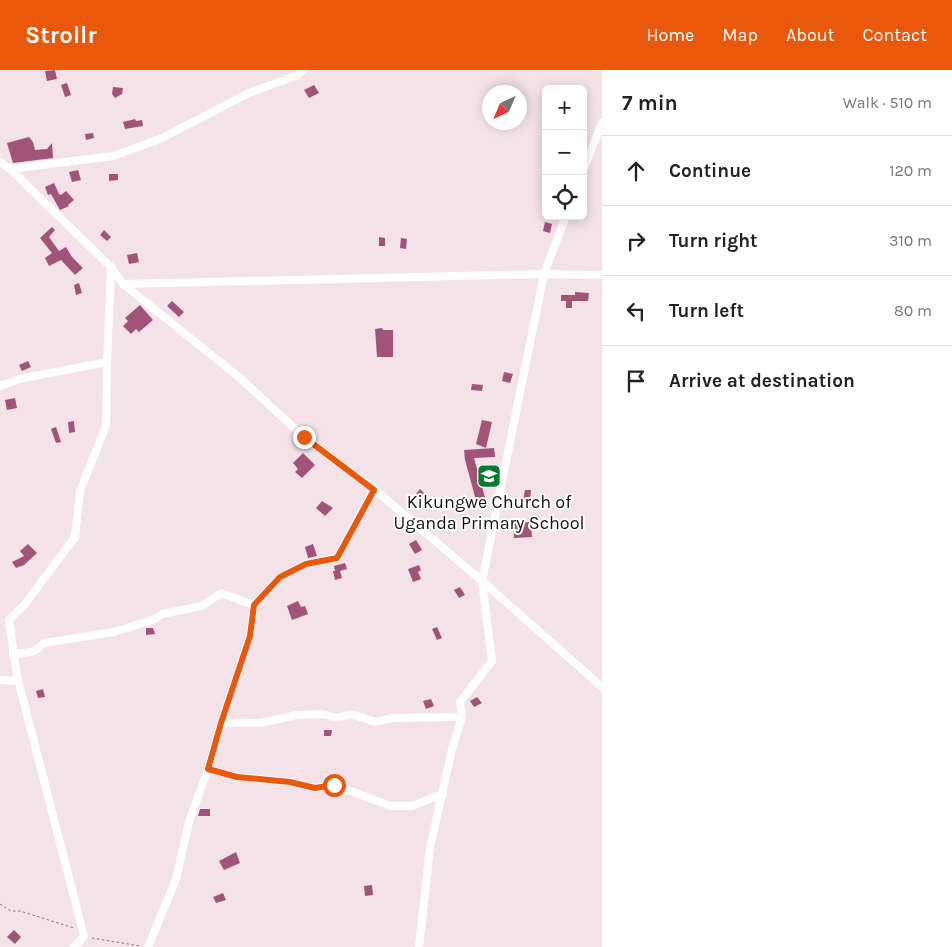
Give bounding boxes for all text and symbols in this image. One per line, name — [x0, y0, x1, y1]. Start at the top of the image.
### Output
text: Strollr — [25, 21, 97, 49]
text: Home — [646, 24, 694, 46]
text: Map — [722, 24, 758, 46]
text: About — [786, 24, 835, 46]
text: Contact — [863, 24, 927, 46]
north arrow — [482, 85, 527, 130]
map controls — [542, 85, 587, 220]
button: + — [542, 85, 587, 130]
text: 7 min — [622, 91, 678, 115]
text: Walk · 510 m — [843, 93, 932, 112]
button: − — [542, 130, 587, 175]
icon: ahead — [622, 157, 650, 185]
text: Continue — [669, 160, 751, 182]
text: 120 m — [889, 161, 932, 180]
button: locate — [542, 175, 587, 220]
icon: right — [622, 227, 650, 255]
text: Turn right — [669, 230, 758, 252]
text: 310 m — [889, 231, 932, 250]
icon: left — [622, 297, 650, 325]
text: Turn left — [669, 300, 744, 322]
text: 80 m — [894, 301, 932, 320]
icon: arrive — [622, 367, 650, 395]
text: Arrive at destination — [669, 370, 855, 392]
route end — [293, 426, 316, 449]
school or university icon: Kikungwe Church of Uganda Primary School — [476, 463, 502, 489]
place label: Kikungwe Church of Uganda Primary School — [393, 491, 585, 534]
route start — [323, 774, 346, 797]

